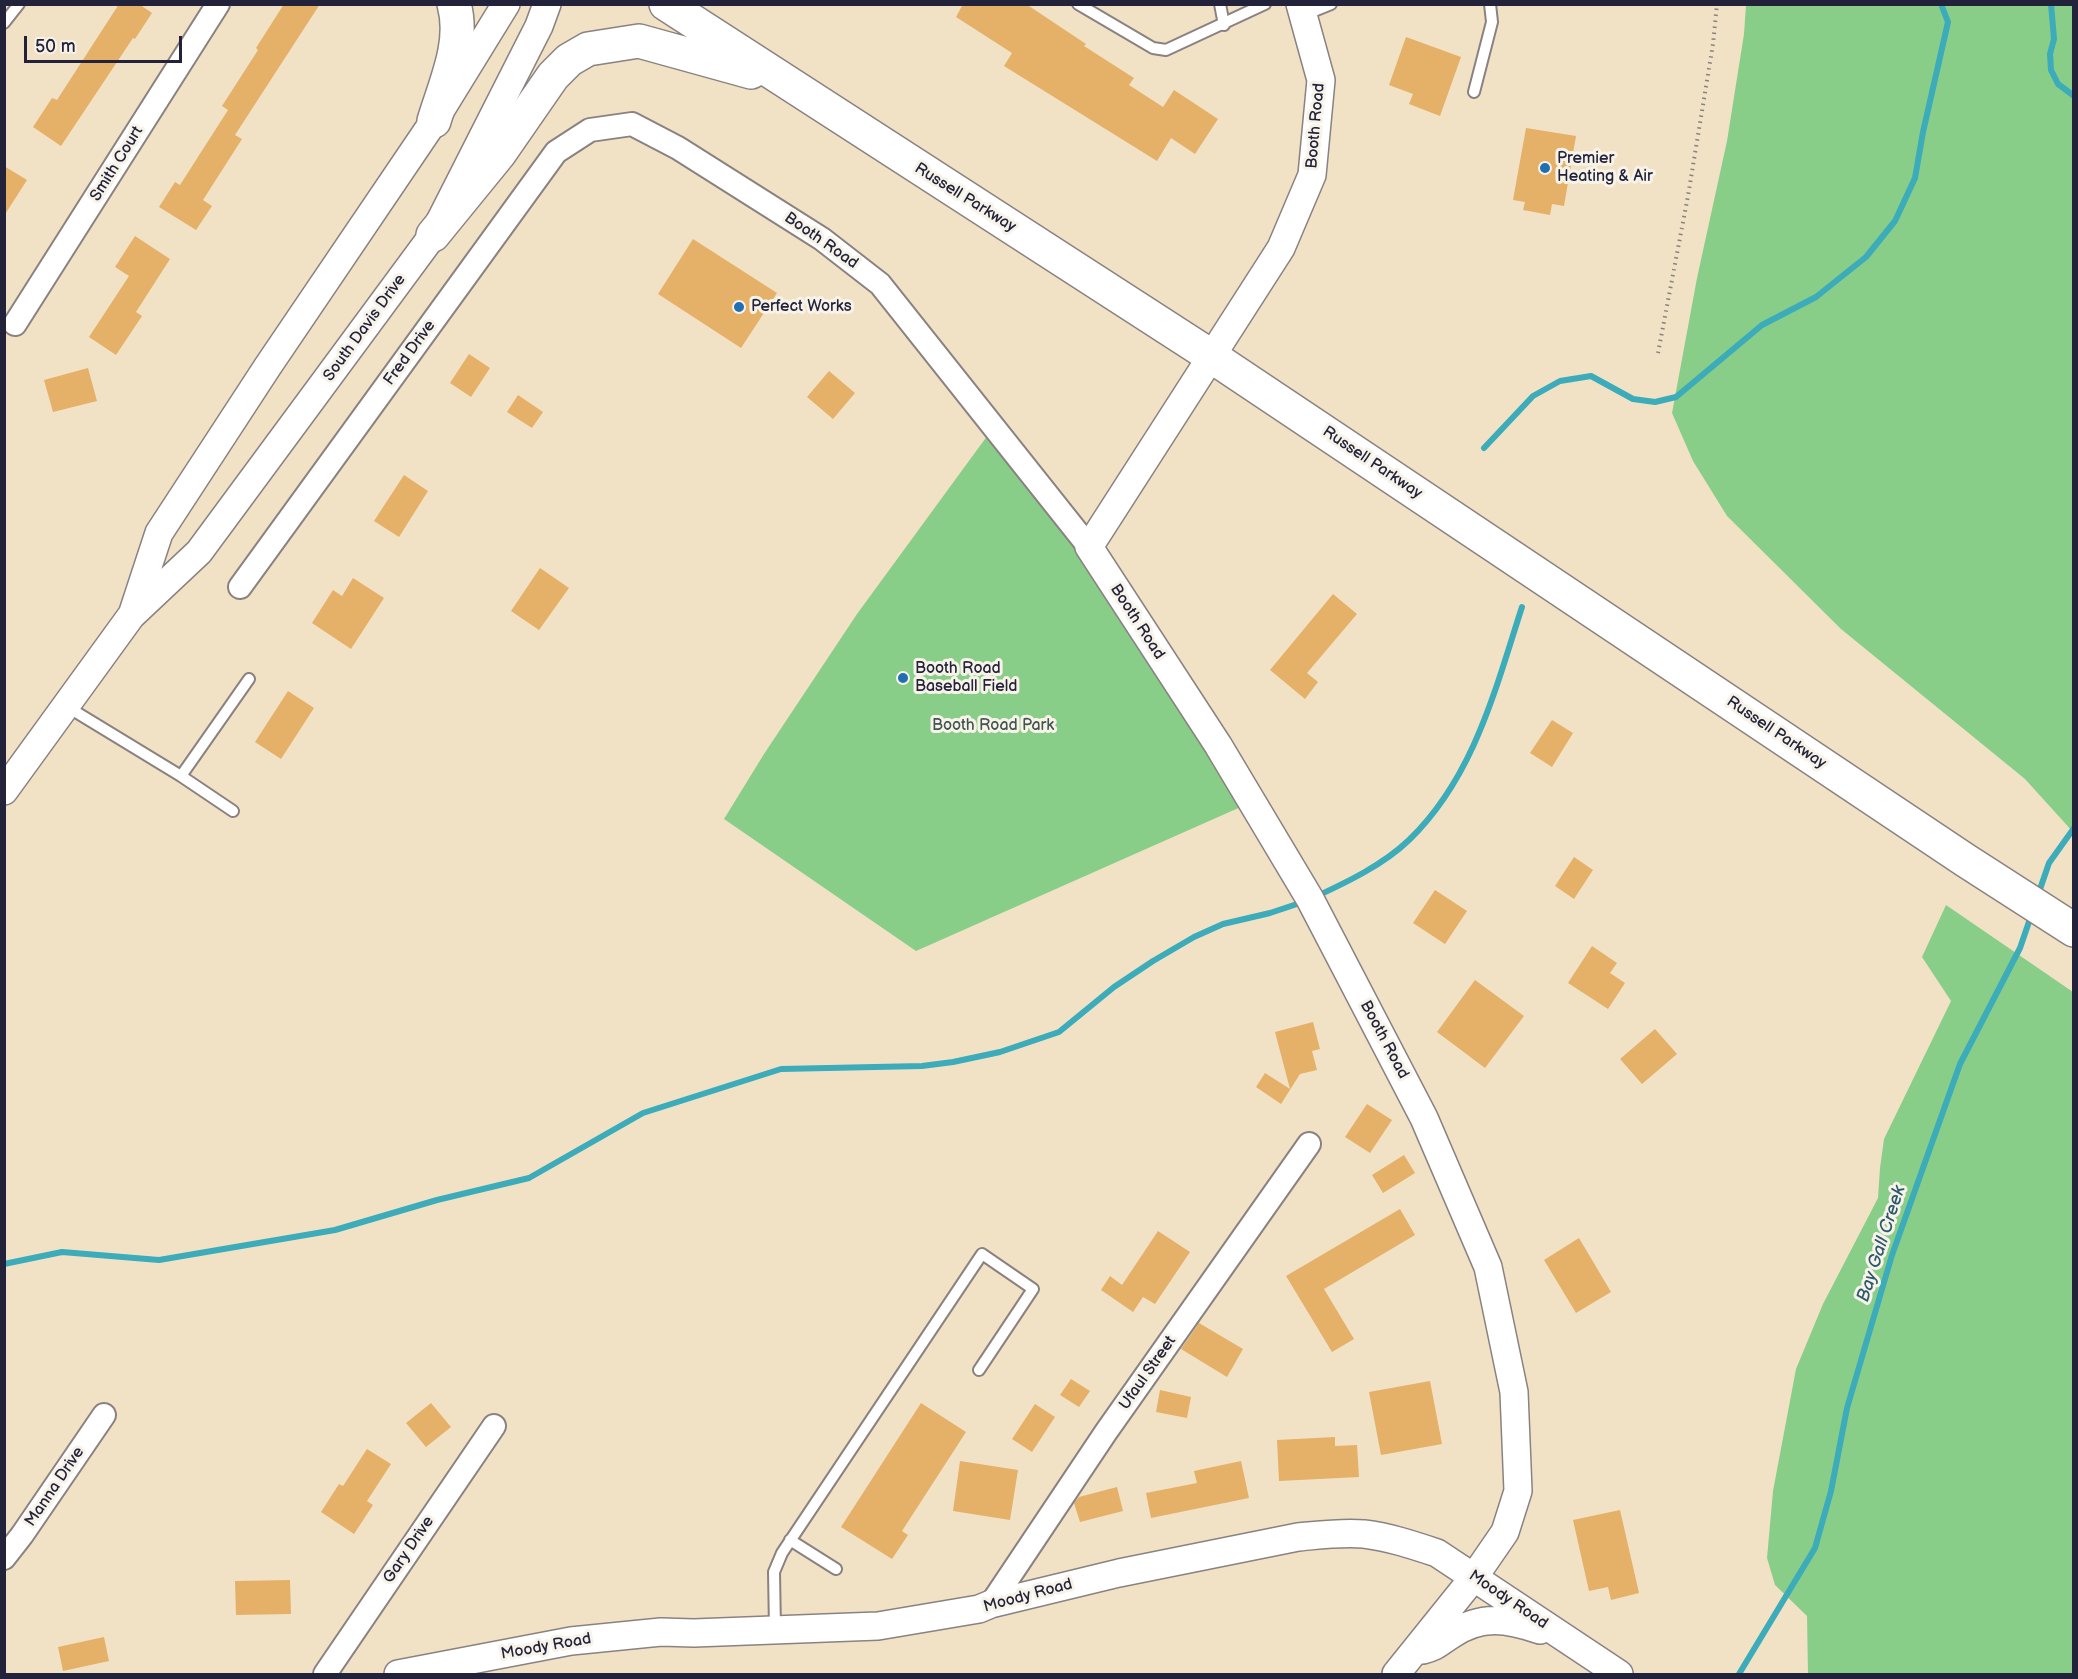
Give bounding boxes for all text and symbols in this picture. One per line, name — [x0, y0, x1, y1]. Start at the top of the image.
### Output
scale bar — [27, 24, 184, 62]
text: 50 m — [35, 36, 76, 57]
street label: Booth Road — [1303, 82, 1329, 170]
street label: Smith Court — [86, 123, 148, 205]
place label: Premier Heating & Air — [1557, 149, 1653, 187]
street label: Russell Parkway — [911, 159, 1019, 237]
marker: Premier Heating & Air — [1538, 161, 1552, 175]
street label: Booth Road — [780, 209, 862, 273]
street label: South Davis Drive — [320, 271, 410, 385]
place label: Perfect Works — [751, 297, 852, 317]
marker: Perfect Works — [732, 300, 746, 314]
street label: Fred Drive — [380, 317, 440, 389]
street label: Russell Parkway — [1319, 423, 1425, 503]
street label: Booth Road — [1106, 581, 1168, 663]
place label: Booth Road Baseball Field — [915, 659, 1017, 697]
marker: Booth Road Baseball Field — [896, 671, 910, 685]
street label: Russell Parkway — [1723, 693, 1829, 773]
park label: Booth Road Park — [932, 716, 1054, 736]
street label: Booth Road — [1355, 998, 1413, 1082]
water label: Bay Gall Creek — [1853, 1183, 1911, 1305]
street label: Ufaul Street — [1116, 1332, 1180, 1414]
street label: Manna Drive — [21, 1444, 89, 1530]
street label: Gary Drive — [380, 1513, 438, 1587]
street label: Moody Road — [1465, 1566, 1551, 1634]
street label: Moody Road — [981, 1575, 1075, 1617]
street label: Moody Road — [499, 1630, 593, 1664]

